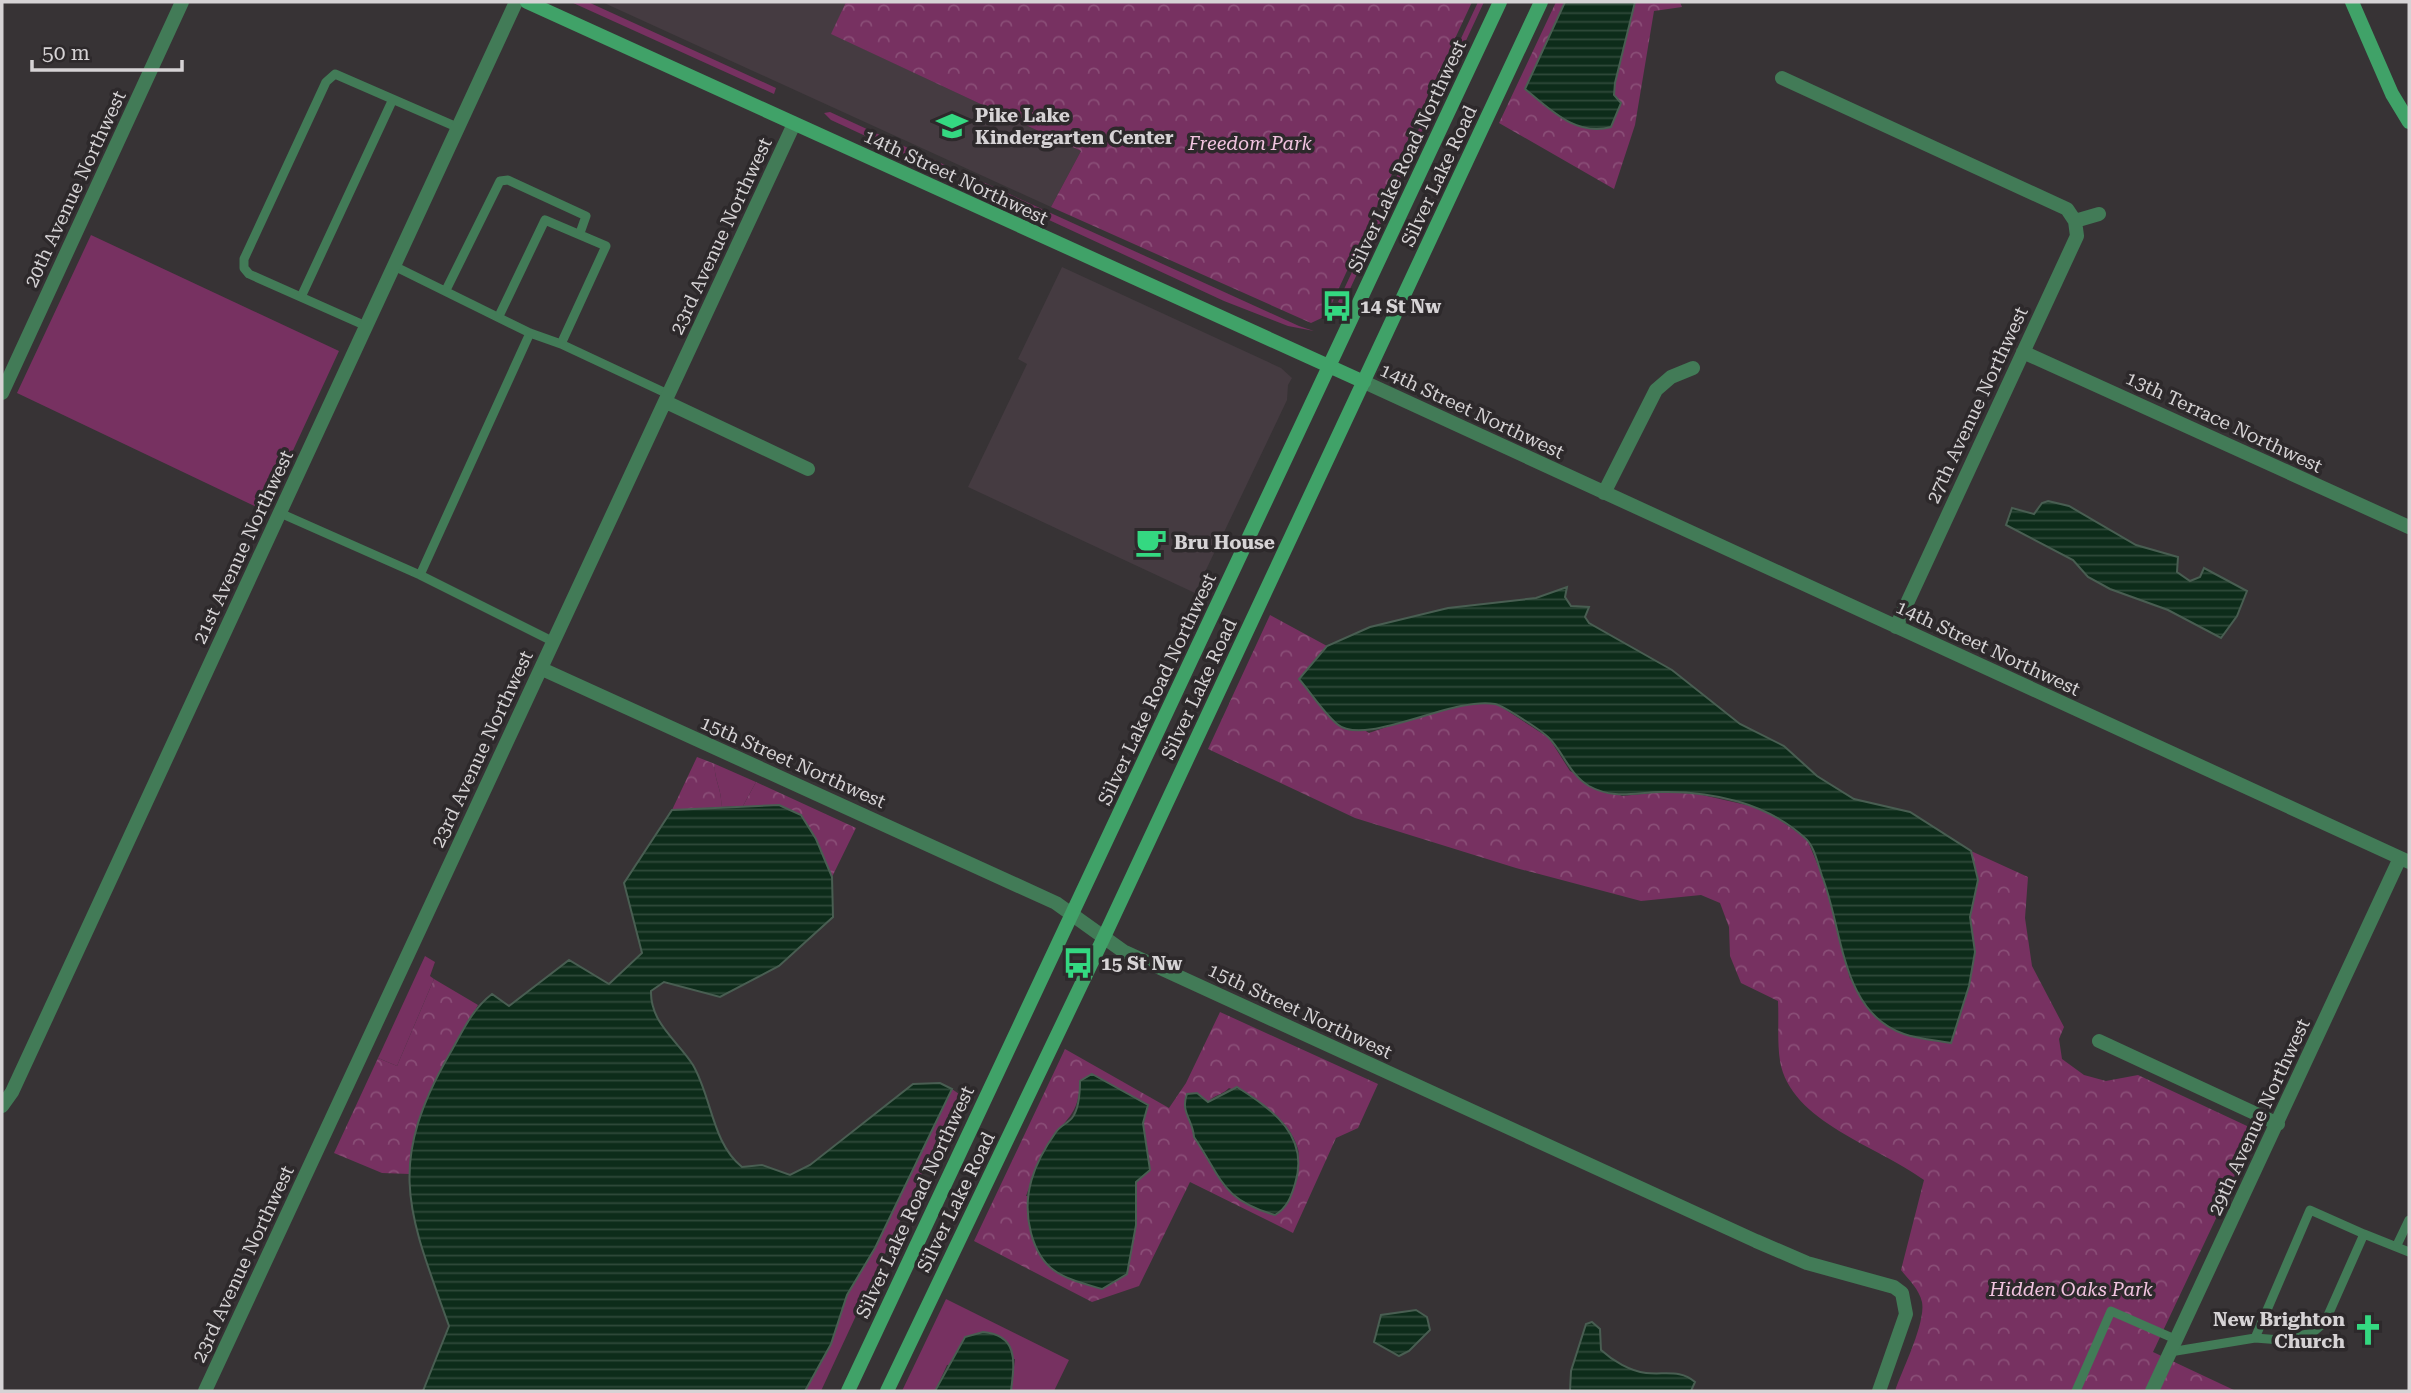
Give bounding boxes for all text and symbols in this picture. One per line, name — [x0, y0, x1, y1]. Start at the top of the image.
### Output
scale bar — [32, 28, 182, 72]
street label: Silver Lake Road Northwest — [1343, 36, 1471, 276]
text: 50 m — [42, 41, 90, 65]
street label: 20th Avenue Northwest — [19, 87, 131, 291]
street label: Silver Lake Road — [1396, 102, 1482, 250]
place label: Pike Lake Kindergarten Center — [975, 104, 1174, 149]
school or university icon: Pike Lake Kindergarten Center — [935, 109, 969, 143]
street label: 14th Street Northwest — [860, 124, 1052, 230]
park label: Freedom Park — [1187, 132, 1313, 155]
street label: 23rd Avenue Northwest — [665, 134, 777, 338]
bus stop icon: 14 St Nw — [1320, 289, 1354, 323]
place label: 14 St Nw — [1360, 295, 1442, 318]
street label: 27th Avenue Northwest — [1921, 303, 2033, 507]
street label: 14th Street Northwest — [1376, 358, 1568, 464]
street label: 13th Terrace Northwest — [2122, 366, 2326, 478]
street label: 21st Avenue Northwest — [188, 447, 298, 647]
cafe icon: Bru House — [1134, 525, 1168, 559]
place label: Bru House — [1174, 531, 1275, 554]
street label: Silver Lake Road Northwest — [1093, 569, 1221, 809]
street label: 14th Street Northwest — [1892, 595, 2084, 701]
street label: Silver Lake Road — [1156, 615, 1242, 763]
street label: 23rd Avenue Northwest — [426, 647, 538, 851]
street label: 15th Street Northwest — [697, 711, 889, 813]
bus stop icon: 15 St Nw — [1061, 946, 1095, 980]
place label: 15 St Nw — [1101, 952, 1183, 975]
street label: 15th Street Northwest — [1204, 958, 1396, 1064]
street label: 29th Avenue Northwest — [2203, 1015, 2315, 1219]
street label: Silver Lake Road Northwest — [851, 1082, 979, 1322]
street label: Silver Lake Road — [912, 1128, 1000, 1276]
street label: 23rd Avenue Northwest — [187, 1162, 299, 1366]
park label: Hidden Oaks Park — [1988, 1278, 2154, 1301]
place label: New Brighton Church — [2213, 1308, 2345, 1353]
church icon: New Brighton Church — [2351, 1313, 2385, 1347]

